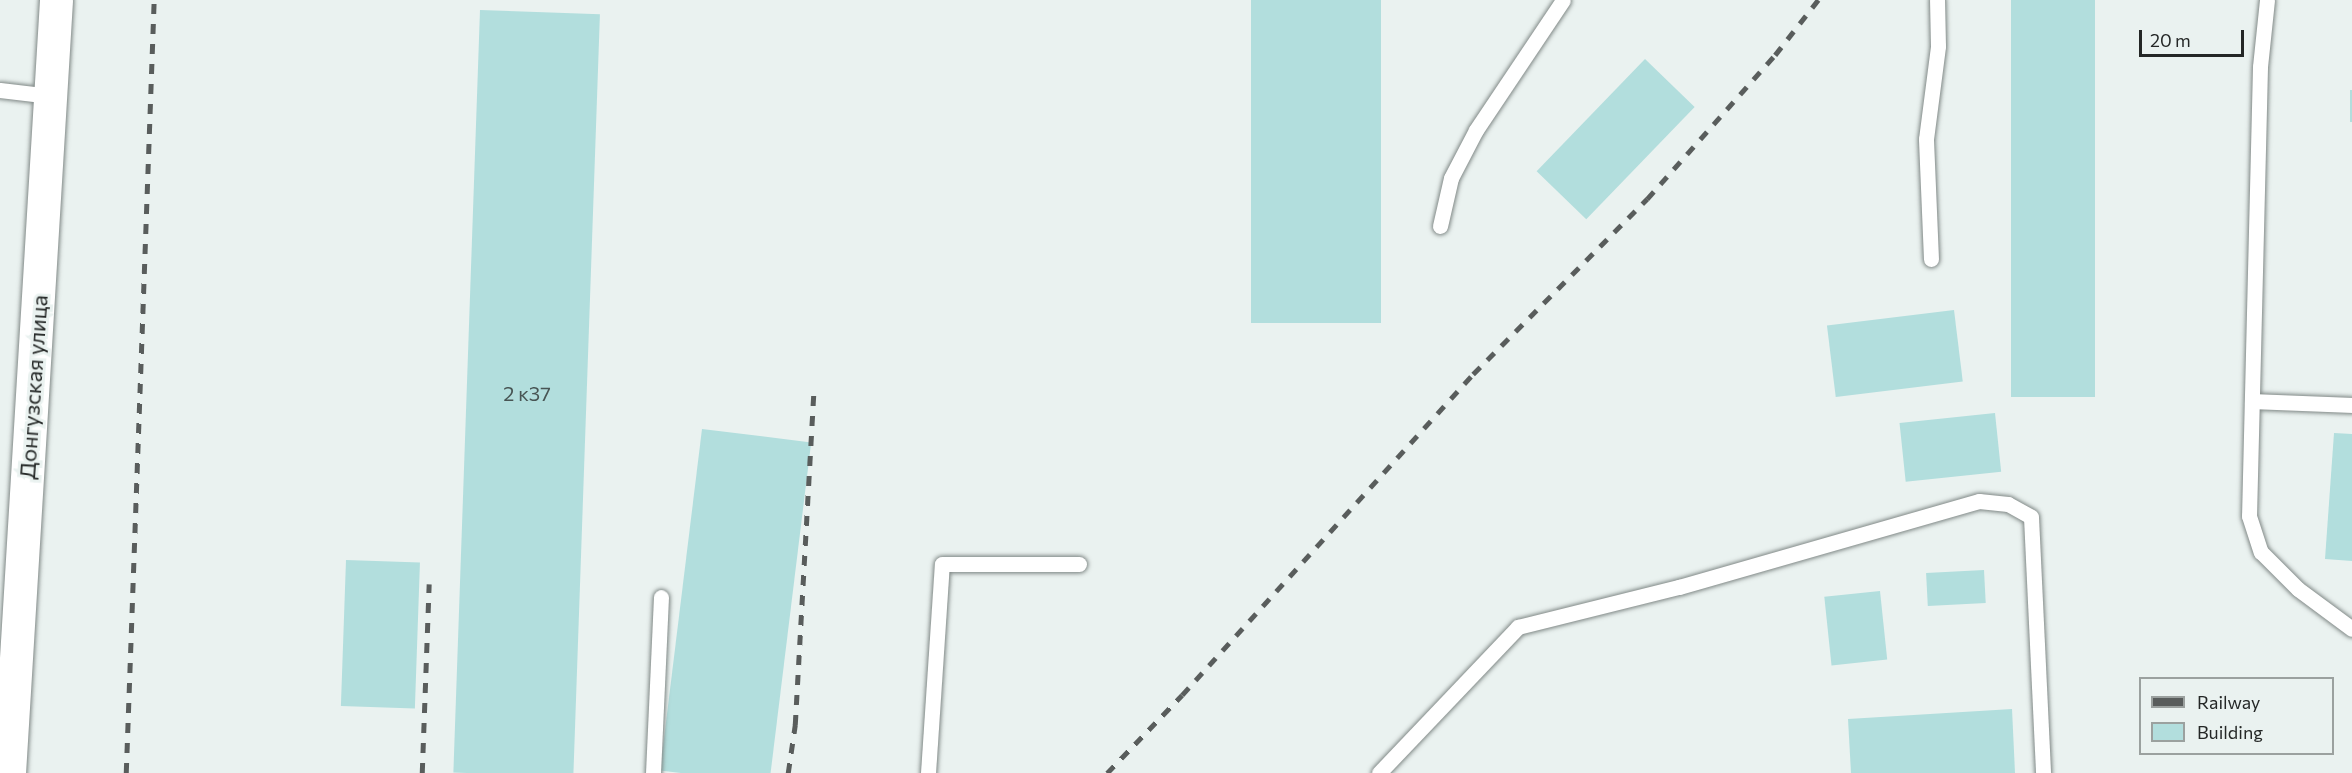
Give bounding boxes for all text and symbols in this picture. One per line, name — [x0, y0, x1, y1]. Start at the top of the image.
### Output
scale bar — [2142, 18, 2247, 56]
text: 20 m — [2150, 29, 2191, 51]
street label: Донгузская улица — [13, 294, 53, 480]
house number: 2 к37 — [503, 381, 551, 405]
legend — [2139, 677, 2334, 755]
text: Railway — [2197, 691, 2260, 713]
text: Building — [2197, 721, 2263, 743]

